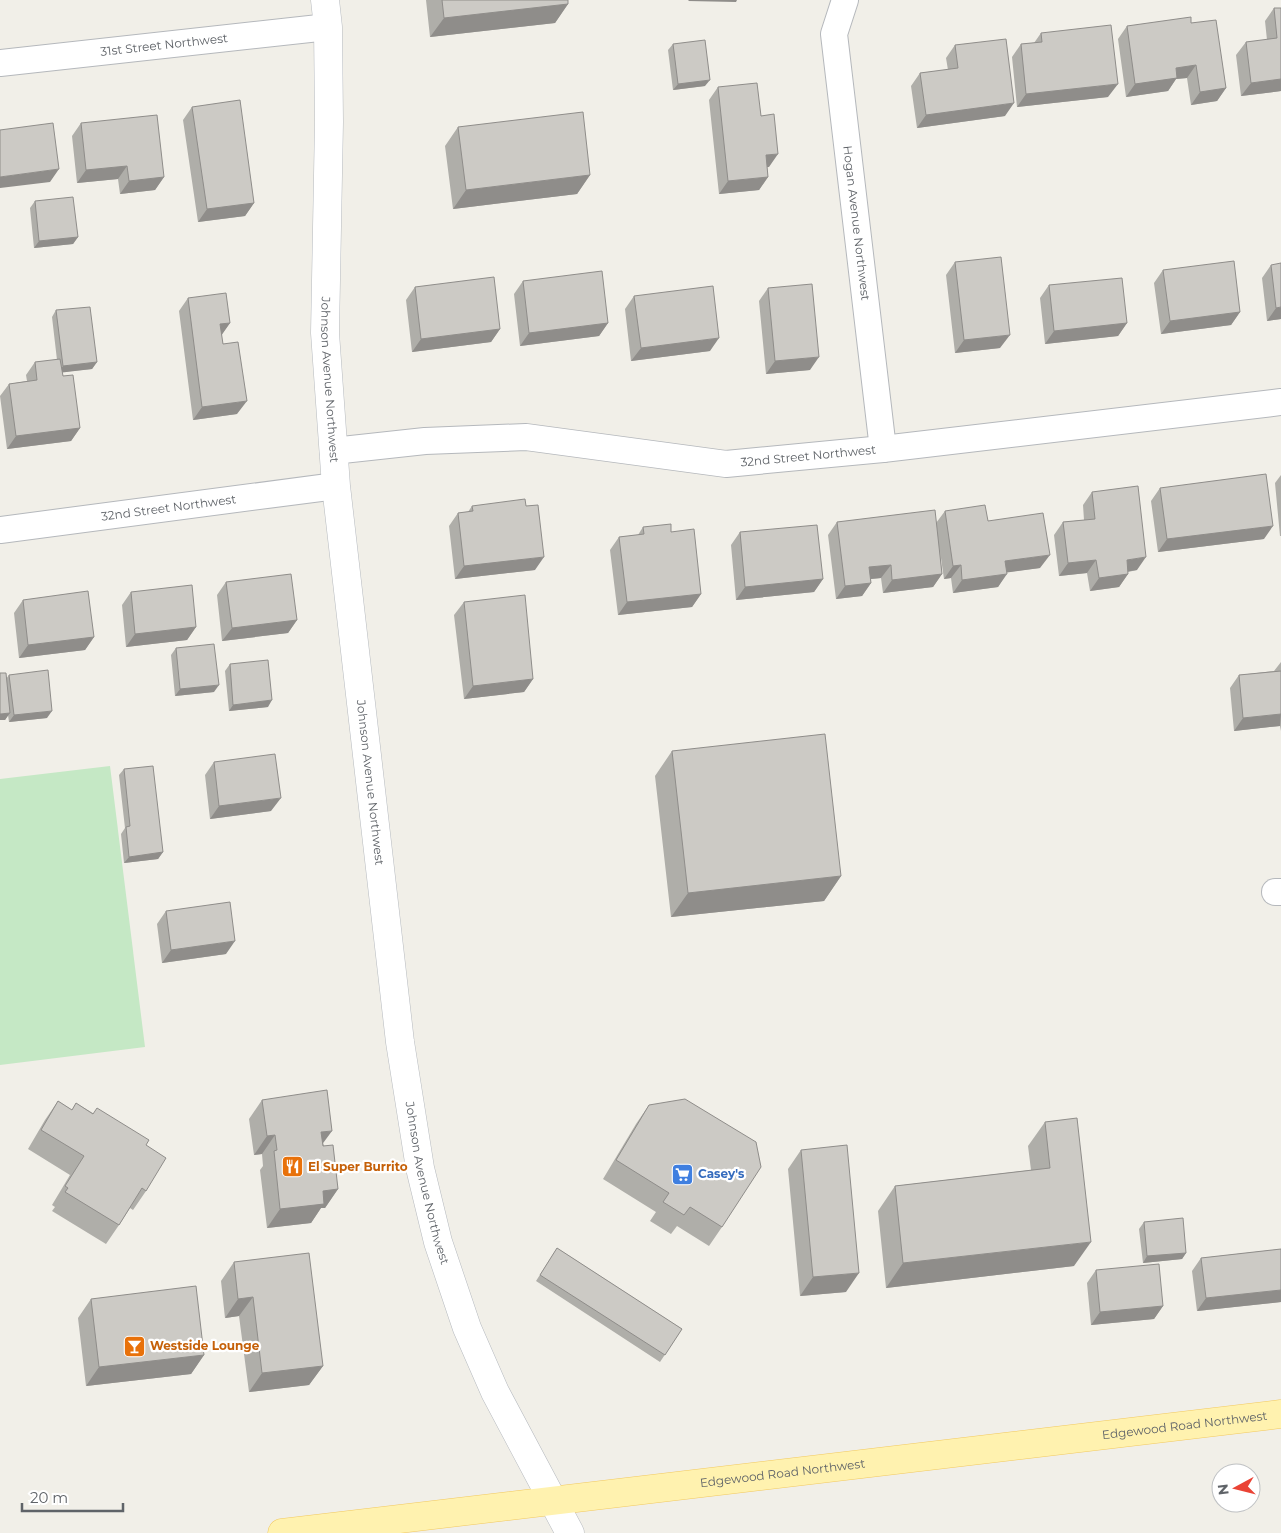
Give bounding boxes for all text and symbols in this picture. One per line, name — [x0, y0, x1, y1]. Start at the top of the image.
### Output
street label: 31st Street Northwest — [100, 30, 229, 59]
street label: Hogan Avenue Northwest — [840, 145, 873, 301]
street label: Johnson Avenue Northwest — [318, 295, 342, 463]
street label: 32nd Street Northwest — [740, 442, 877, 470]
street label: 32nd Street Northwest — [100, 491, 237, 524]
street label: Johnson Avenue Northwest — [354, 698, 388, 866]
street label: Johnson Avenue Northwest — [402, 1099, 453, 1266]
restaurant icon: El Super Burrito — [280, 1155, 304, 1179]
place label: El Super Burrito — [308, 1159, 408, 1174]
supermarket icon: Casey's — [670, 1162, 694, 1186]
place label: Casey's — [698, 1166, 745, 1181]
bar icon: Westside Lounge — [122, 1334, 146, 1358]
place label: Westside Lounge — [150, 1338, 260, 1353]
street label: Edgewood Road Northwest — [1101, 1408, 1268, 1442]
street label: Edgewood Road Northwest — [699, 1456, 866, 1490]
north arrow — [1211, 1463, 1261, 1513]
scale bar — [22, 1480, 124, 1512]
text: N — [1213, 1483, 1233, 1496]
text: 20 m — [30, 1488, 68, 1507]

